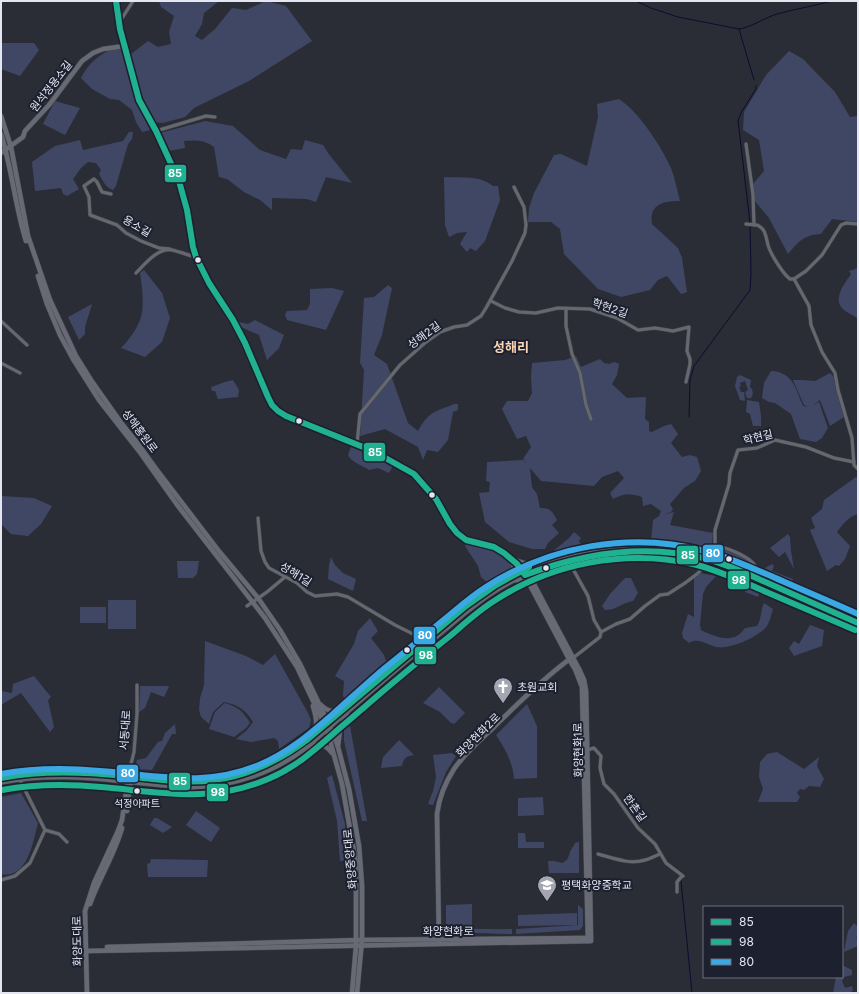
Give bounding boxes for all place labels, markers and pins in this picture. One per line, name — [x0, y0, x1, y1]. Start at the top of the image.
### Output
unlabelled marker — [193, 255, 203, 265]
unlabelled marker — [294, 416, 304, 426]
unlabelled marker — [427, 490, 437, 500]
unlabelled marker — [724, 554, 734, 564]
unlabelled marker — [541, 563, 551, 573]
unlabelled marker — [402, 645, 412, 655]
church icon: 초원교회 — [492, 676, 514, 704]
place label: 초원교회 — [517, 680, 557, 694]
marker: 석정아파트 — [132, 786, 142, 796]
place label: 석정아파트 — [114, 797, 160, 809]
school or university icon: 평택화양중학교 — [536, 874, 558, 902]
place label: 평택화양중학교 — [561, 878, 632, 892]

